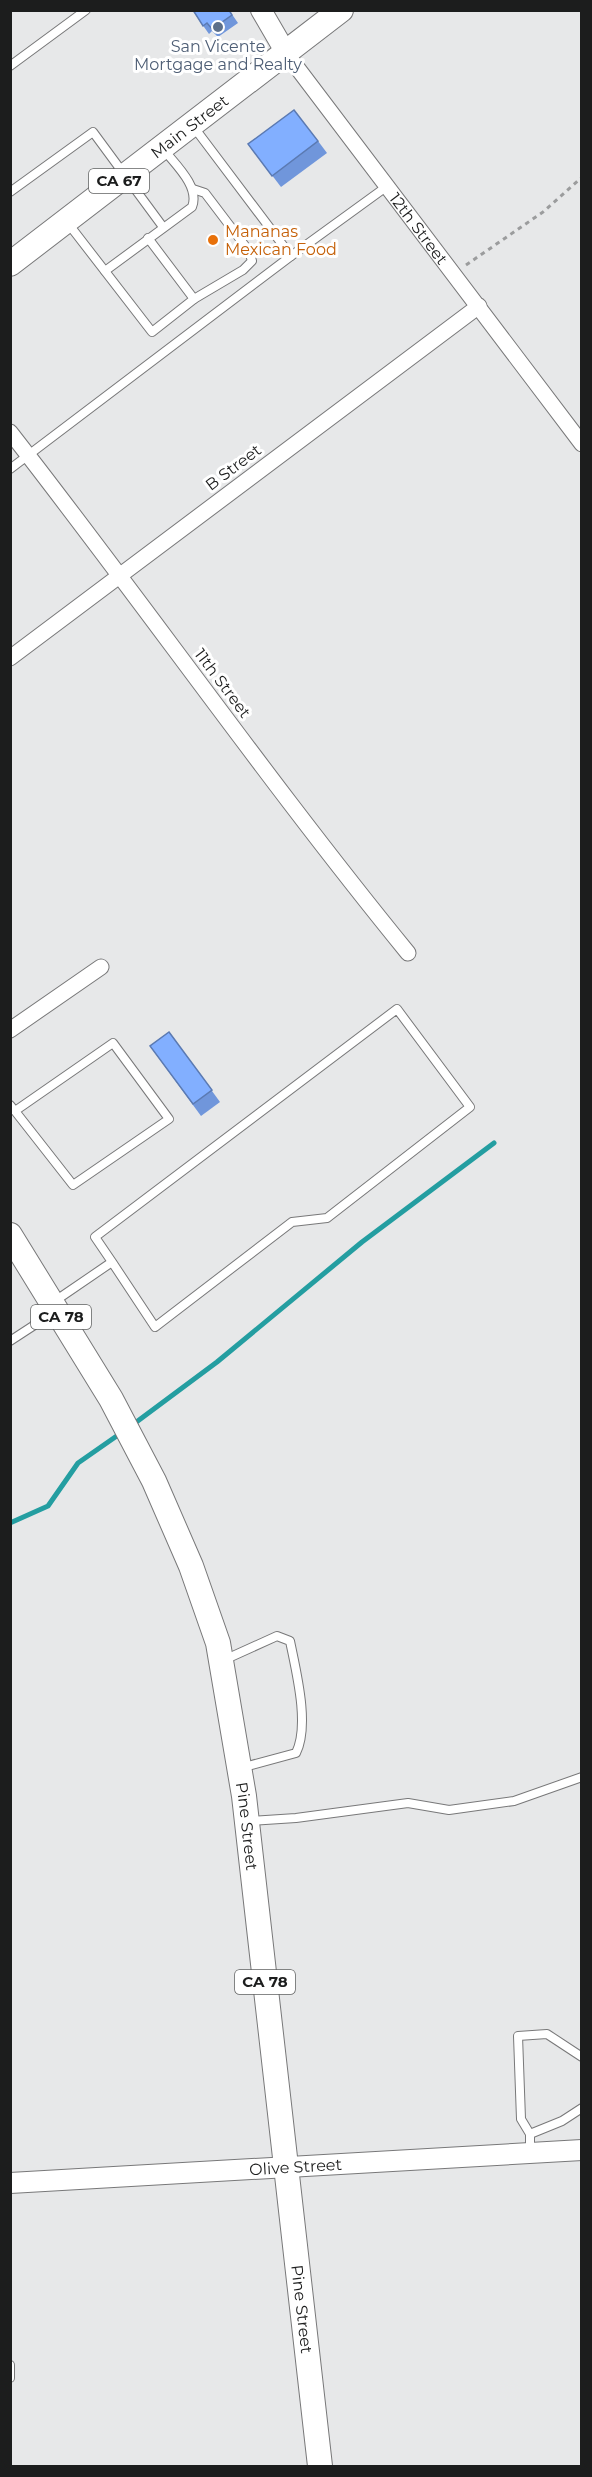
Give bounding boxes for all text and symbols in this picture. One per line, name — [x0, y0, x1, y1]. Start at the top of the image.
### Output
marker: San Vicente Mortgage and Realty — [211, 20, 225, 34]
place label: San Vicente Mortgage and Realty — [134, 37, 302, 74]
street label: Main Street — [147, 91, 232, 162]
road number: CA 67 — [89, 169, 149, 193]
street label: 12th Street — [385, 189, 452, 269]
place label: Mananas Mexican Food — [225, 222, 337, 259]
marker: Mananas Mexican Food — [206, 233, 220, 247]
street label: B Street — [202, 440, 265, 494]
street label: 11th Street — [191, 645, 255, 722]
road number: CA 78 — [31, 1305, 91, 1329]
street label: Pine Street — [232, 1781, 261, 1872]
road number: CA 78 — [235, 1970, 295, 1994]
street label: Olive Street — [249, 2155, 343, 2179]
street label: Pine Street — [287, 2264, 316, 2355]

